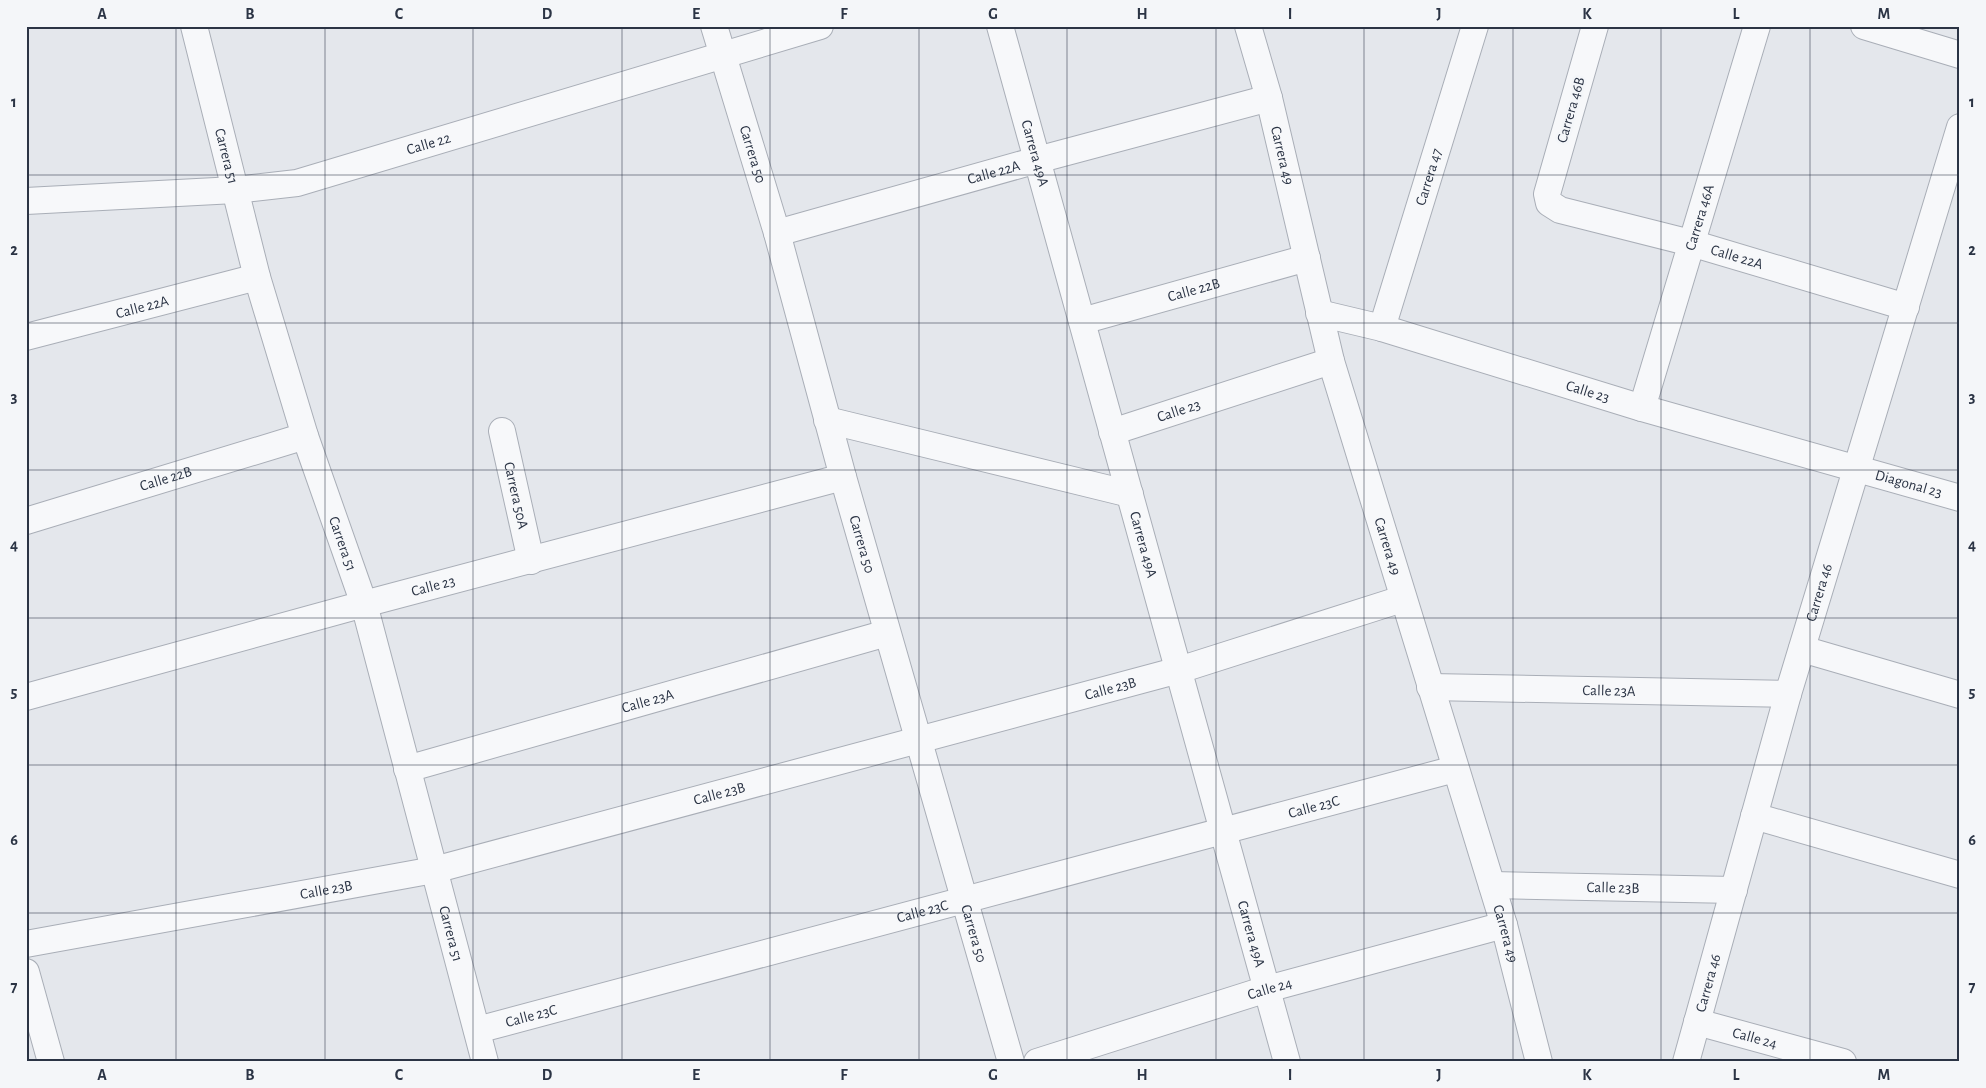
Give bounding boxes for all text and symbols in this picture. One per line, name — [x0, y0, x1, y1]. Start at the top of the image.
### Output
text: A — [97, 6, 107, 22]
text: B — [245, 6, 255, 22]
text: C — [395, 6, 404, 22]
text: D — [542, 6, 553, 22]
text: E — [692, 6, 700, 22]
text: F — [840, 6, 848, 22]
text: G — [988, 6, 998, 22]
text: H — [1136, 6, 1148, 22]
text: I — [1288, 6, 1292, 22]
text: J — [1436, 6, 1442, 22]
text: K — [1582, 6, 1592, 22]
text: L — [1733, 6, 1740, 22]
text: M — [1878, 6, 1890, 22]
street label: Carrera 46B — [1554, 75, 1588, 145]
text: 1 — [11, 94, 17, 110]
text: 1 — [1969, 94, 1975, 110]
street label: Carrera 49A — [1019, 118, 1052, 188]
street label: Carrera 50 — [737, 124, 769, 185]
street label: Carrera 49 — [1268, 125, 1297, 186]
street label: Carrera 51 — [212, 127, 241, 185]
street label: Calle 22 — [405, 130, 453, 157]
street label: Carrera 47 — [1413, 147, 1444, 207]
street label: Calle 22A — [966, 158, 1022, 187]
street label: Carrera 46A — [1682, 182, 1716, 252]
text: 2 — [10, 242, 18, 258]
street label: Calle 22A — [1709, 242, 1765, 272]
text: 2 — [1968, 242, 1976, 258]
street label: Calle 22B — [1166, 275, 1221, 304]
street label: Calle 22A — [114, 293, 170, 321]
street label: Calle 23 — [1564, 378, 1611, 405]
text: 3 — [11, 389, 18, 405]
text: 3 — [1969, 389, 1976, 405]
street label: Calle 23 — [1155, 396, 1202, 424]
street label: Carrera 50A — [502, 460, 531, 531]
street label: Calle 22B — [138, 464, 193, 493]
street label: Diagonal 23 — [1874, 467, 1944, 500]
street label: Carrera 49A — [1127, 510, 1160, 580]
street label: Carrera 50 — [847, 513, 878, 575]
street label: Carrera 51 — [326, 514, 359, 573]
street label: Carrera 49 — [1372, 516, 1404, 577]
text: 4 — [10, 537, 18, 553]
text: 4 — [1968, 537, 1976, 553]
street label: Carrera 46 — [1803, 562, 1835, 623]
street label: Calle 23 — [410, 573, 457, 599]
street label: Calle 23B — [1083, 674, 1138, 702]
street label: Calle 23A — [1582, 682, 1636, 699]
text: 5 — [11, 684, 18, 700]
text: 5 — [1969, 684, 1976, 700]
street label: Calle 23A — [620, 686, 676, 715]
street label: Calle 23B — [692, 779, 747, 807]
street label: Calle 23C — [1286, 793, 1341, 821]
text: 6 — [10, 832, 18, 848]
text: 6 — [1968, 832, 1976, 848]
street label: Calle 23B — [299, 877, 353, 902]
street label: Calle 23B — [1586, 879, 1639, 896]
street label: Calle 23C — [895, 897, 950, 925]
street label: Carrera 49A — [1235, 899, 1268, 969]
street label: Carrera 50 — [959, 903, 990, 964]
street label: Carrera 49 — [1491, 903, 1521, 964]
street label: Carrera 51 — [437, 904, 466, 963]
street label: Carrera 46 — [1693, 952, 1723, 1014]
street label: Calle 24 — [1246, 975, 1294, 1002]
text: 7 — [11, 979, 18, 995]
text: 7 — [1969, 979, 1976, 995]
street label: Calle 23C — [504, 1002, 559, 1030]
street label: Calle 24 — [1731, 1025, 1779, 1051]
text: A — [97, 1067, 107, 1083]
text: B — [245, 1067, 255, 1083]
text: C — [395, 1067, 404, 1083]
text: D — [542, 1067, 553, 1083]
text: E — [692, 1067, 700, 1083]
text: F — [840, 1067, 848, 1083]
text: G — [988, 1067, 998, 1083]
text: H — [1136, 1067, 1148, 1083]
text: I — [1288, 1067, 1292, 1083]
text: J — [1436, 1067, 1442, 1083]
text: K — [1582, 1067, 1592, 1083]
text: L — [1733, 1067, 1740, 1083]
text: M — [1878, 1067, 1890, 1083]

